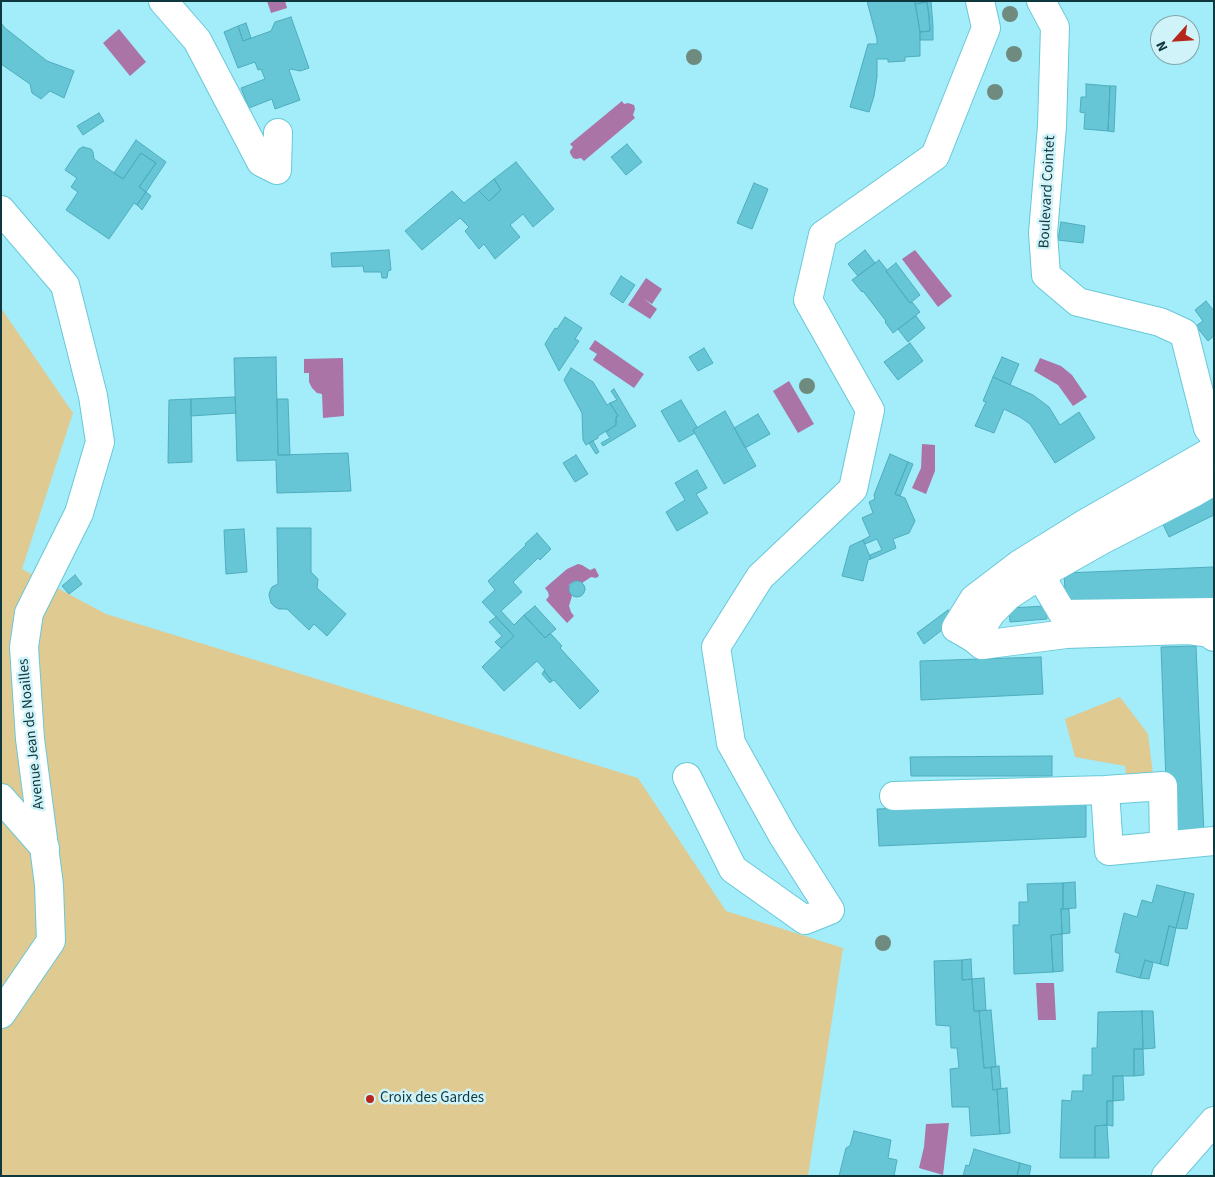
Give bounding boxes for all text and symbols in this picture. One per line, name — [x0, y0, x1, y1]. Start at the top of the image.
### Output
north arrow — [1150, 15, 1200, 65]
text: N — [1151, 38, 1173, 55]
street label: Boulevard Cointet — [1036, 135, 1060, 249]
street label: Avenue Jean de Noailles — [15, 658, 49, 810]
place label: Croix des Gardes — [380, 1090, 484, 1108]
marker: Croix des Gardes — [364, 1093, 376, 1105]

